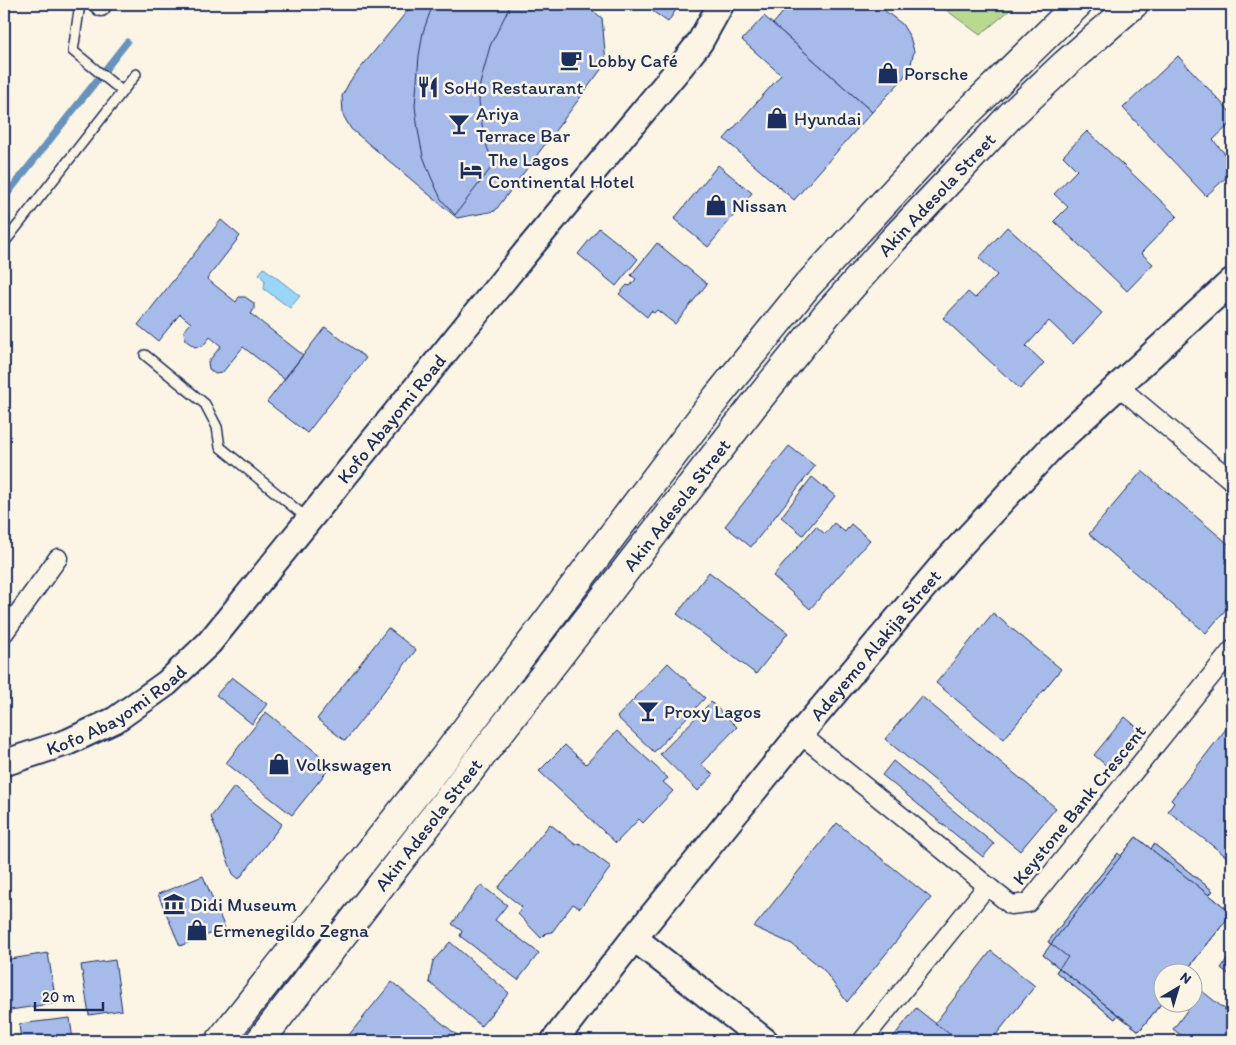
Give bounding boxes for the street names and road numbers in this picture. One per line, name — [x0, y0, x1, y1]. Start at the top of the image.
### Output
street label: Akin Adesola Street — [873, 128, 1000, 261]
street label: Kofo Abayomi Road — [332, 349, 450, 488]
street label: Akin Adesola Street — [618, 434, 735, 575]
street label: Adeyemo Alakija Street — [805, 565, 945, 725]
street label: Kofo Abayomi Road — [43, 660, 191, 760]
street label: Keystone Bank Crescent — [1007, 720, 1151, 890]
street label: Akin Adesola Street — [370, 754, 487, 895]

